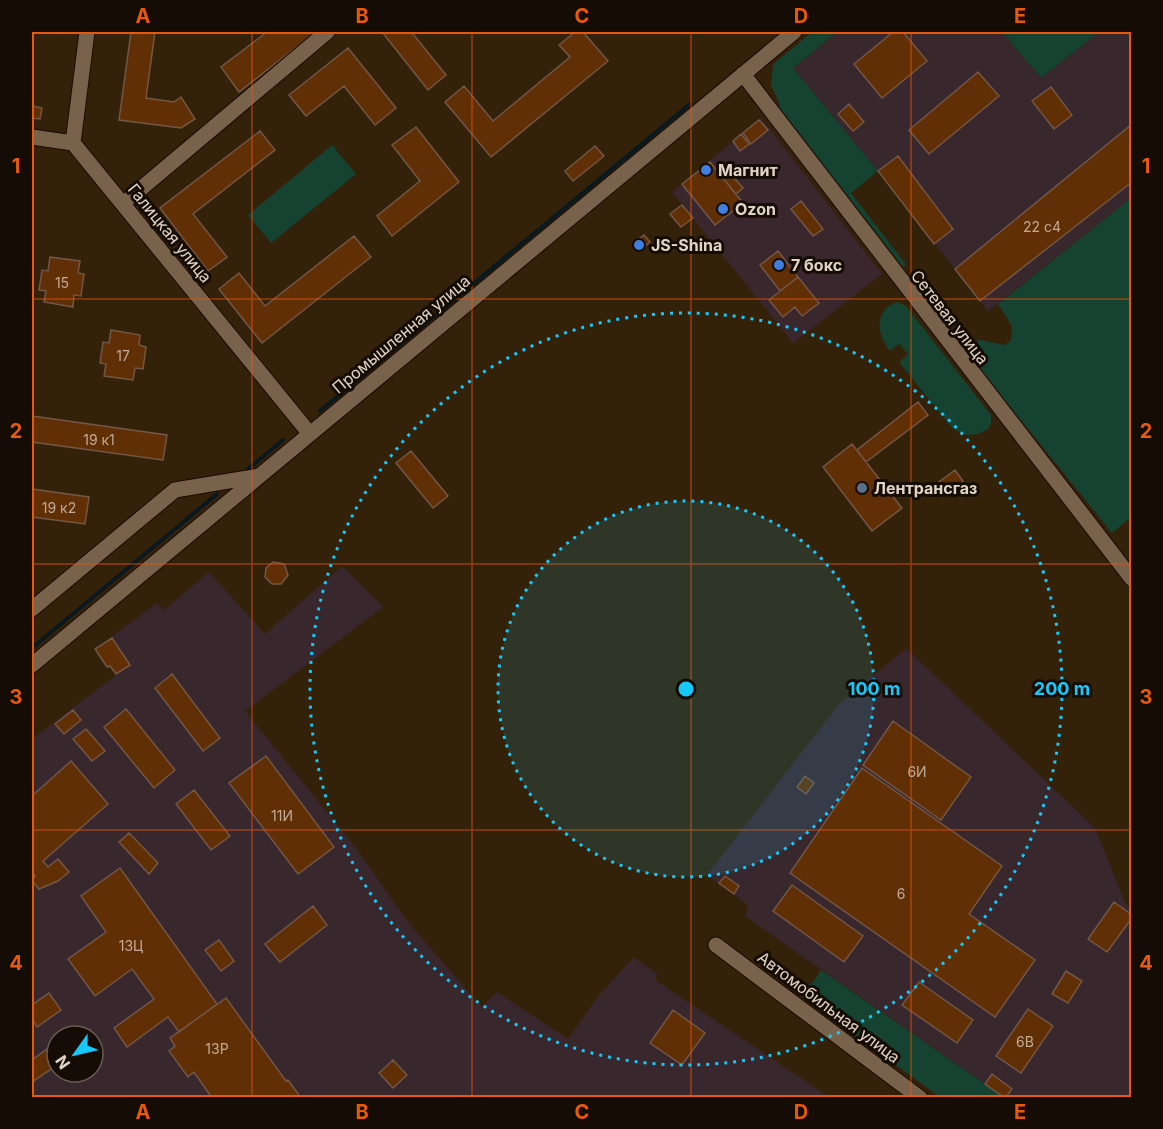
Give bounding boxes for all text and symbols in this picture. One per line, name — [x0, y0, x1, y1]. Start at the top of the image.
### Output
text: A — [136, 4, 151, 28]
text: B — [355, 4, 369, 28]
text: C — [575, 4, 589, 28]
text: D — [794, 4, 808, 28]
text: E — [1014, 4, 1026, 28]
text: 1 — [12, 154, 20, 178]
text: 1 — [1142, 154, 1150, 178]
place label: Магнит — [718, 160, 778, 180]
marker: Магнит — [699, 163, 713, 177]
street label: Галицкая улица — [124, 179, 216, 287]
place label: Ozon — [735, 199, 776, 219]
marker: Ozon — [716, 202, 730, 216]
house number: 22 с4 — [1023, 218, 1061, 235]
place label: JS-Shina — [651, 235, 722, 255]
marker: JS-Shina — [632, 238, 646, 252]
place label: 7 бокс — [791, 255, 842, 275]
marker: 7 бокс — [772, 258, 786, 272]
street label: Сетевая улица — [907, 266, 993, 368]
street label: Промышленная улица — [328, 270, 474, 398]
house number: 15 — [55, 274, 69, 291]
house number: 17 — [116, 347, 130, 364]
text: 2 — [10, 419, 22, 443]
text: 2 — [1140, 419, 1152, 443]
house number: 19 к1 — [83, 431, 115, 448]
place label: Лентрансгаз — [874, 478, 977, 498]
marker: Лентрансгаз — [855, 481, 869, 495]
house number: 19 к2 — [42, 499, 76, 516]
text: 100 m — [848, 678, 900, 699]
text: 200 m — [1034, 678, 1090, 699]
centre of rings — [676, 679, 696, 699]
text: 3 — [10, 685, 22, 709]
text: 3 — [1140, 685, 1152, 709]
house number: 6И — [907, 763, 927, 780]
house number: 11И — [271, 807, 293, 824]
house number: 6 — [897, 885, 905, 902]
house number: 13Ц — [119, 937, 143, 954]
street label: Автомобильная улица — [754, 947, 904, 1067]
text: 4 — [9, 951, 23, 975]
text: 4 — [1139, 951, 1153, 975]
north arrow — [45, 1024, 105, 1084]
house number: 6В — [1016, 1033, 1034, 1050]
house number: 13Р — [205, 1040, 229, 1057]
text: N — [51, 1052, 74, 1073]
text: A — [136, 1100, 151, 1124]
text: B — [355, 1100, 369, 1124]
text: C — [575, 1100, 589, 1124]
text: D — [794, 1100, 808, 1124]
text: E — [1014, 1100, 1026, 1124]

